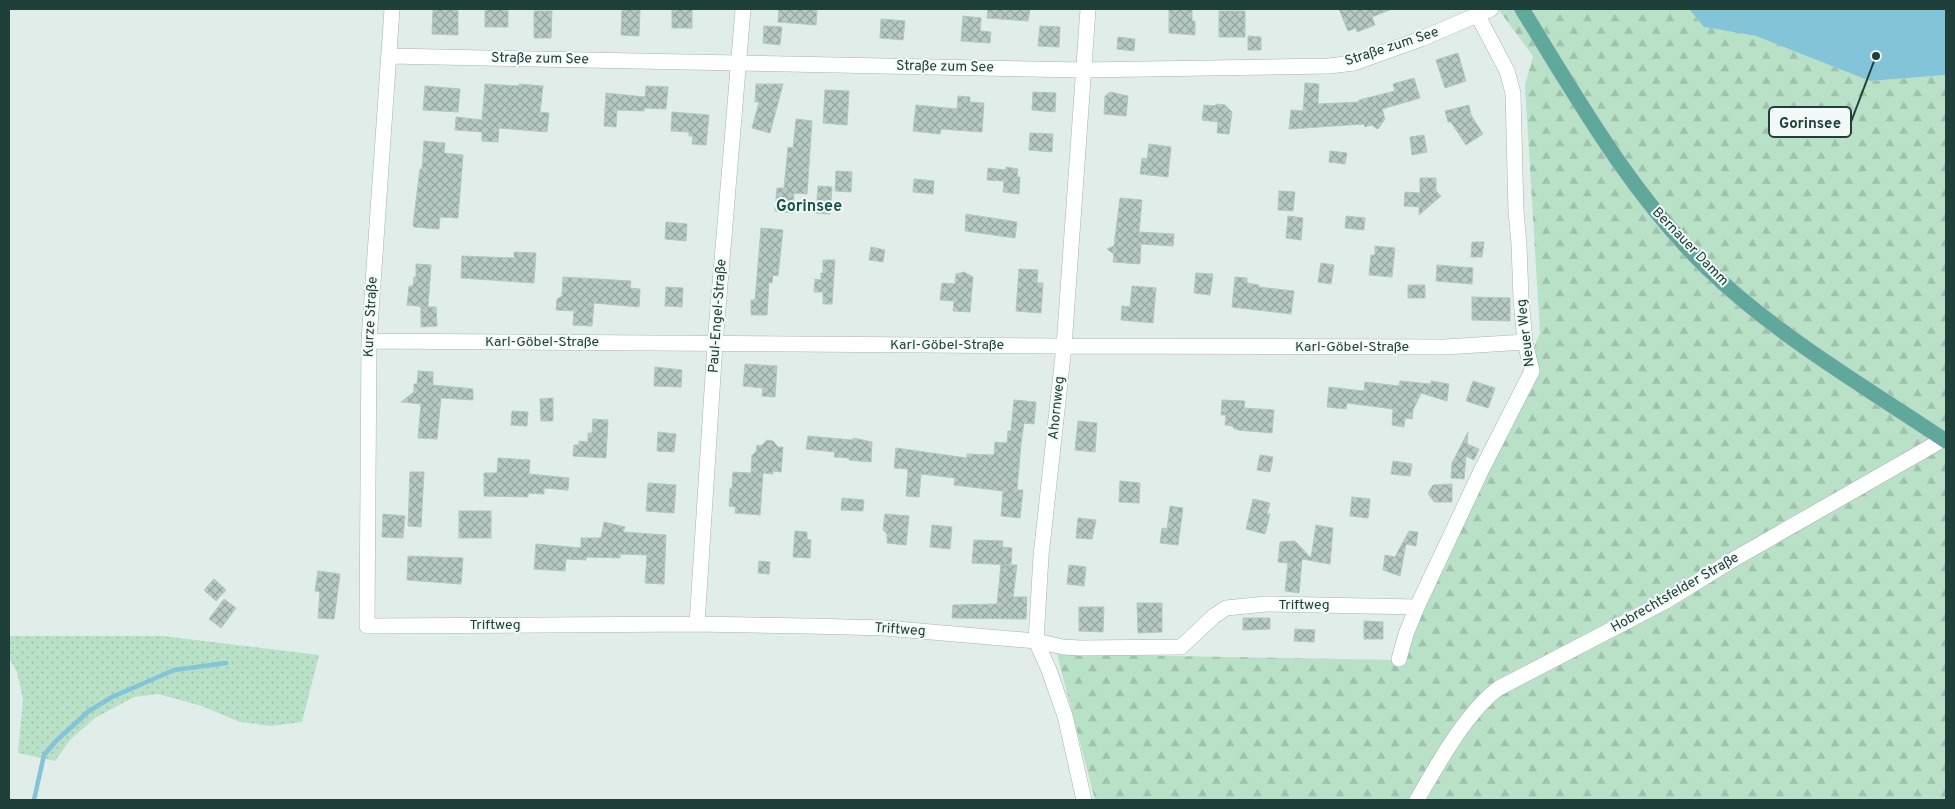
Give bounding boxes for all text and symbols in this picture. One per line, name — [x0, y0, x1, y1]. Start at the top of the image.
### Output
street label: Straße zum See — [1343, 24, 1441, 70]
street label: Straße zum See — [491, 50, 589, 68]
street label: Straße zum See — [896, 58, 994, 76]
callout: Gorinsee — [1769, 107, 1851, 137]
text: Gorinsee — [1779, 115, 1841, 134]
district label: Gorinsee — [776, 197, 842, 217]
street label: Bernauer Damm — [1648, 204, 1732, 290]
street label: Paul-Engel-Straße — [706, 258, 730, 374]
street label: Kurze Straße — [360, 276, 382, 358]
street label: Neuer Weg — [1513, 298, 1539, 368]
street label: Karl-Göbel-Straße — [485, 334, 599, 351]
street label: Karl-Göbel-Straße — [890, 337, 1004, 354]
street label: Karl-Göbel-Straße — [1295, 339, 1409, 356]
street label: Ahornweg — [1045, 375, 1069, 441]
street label: Hobrechtsfelder Straße — [1608, 549, 1742, 637]
street label: Triftweg — [1278, 597, 1330, 614]
street label: Triftweg — [469, 617, 521, 634]
street label: Triftweg — [874, 620, 926, 640]

